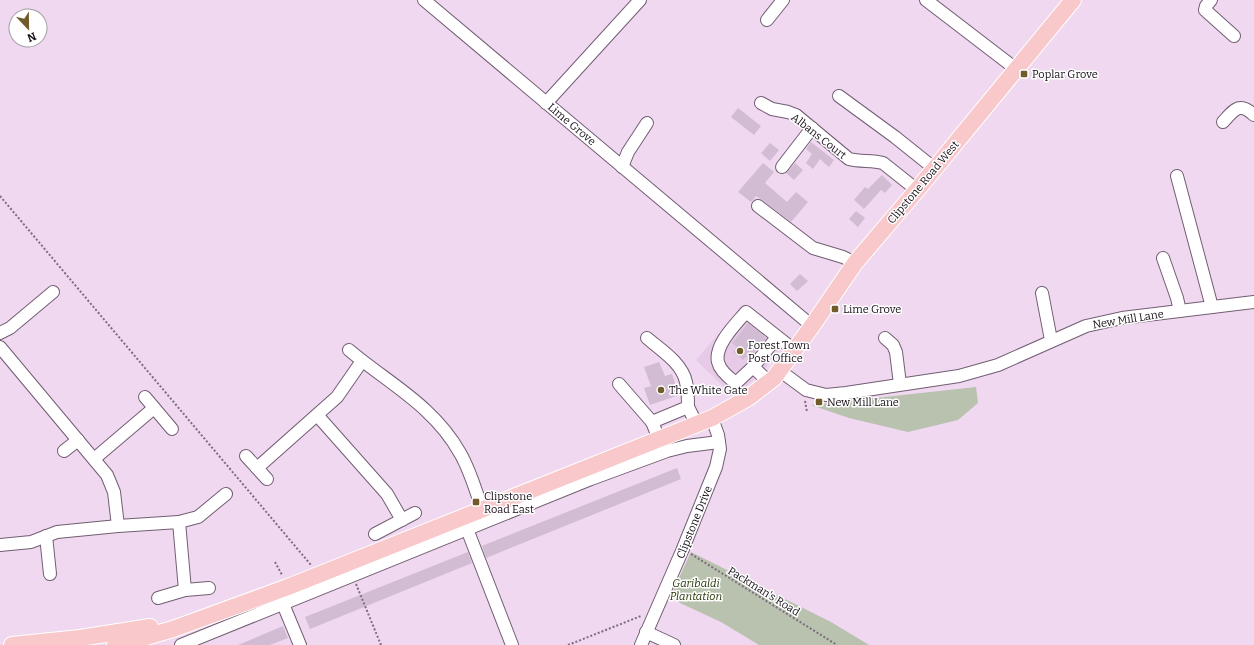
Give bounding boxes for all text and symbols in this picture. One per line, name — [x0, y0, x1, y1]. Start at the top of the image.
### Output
north arrow — [8, 8, 48, 48]
text: N — [25, 29, 38, 45]
place label: Poplar Grove — [1032, 68, 1098, 81]
marker: Poplar Grove — [1019, 69, 1029, 79]
street label: Lime Grove — [545, 101, 598, 148]
street label: Albans Court — [789, 111, 849, 162]
street label: Clipstone Road West — [885, 138, 962, 226]
place label: Lime Grove — [843, 303, 901, 316]
marker: Lime Grove — [830, 304, 840, 314]
street label: New Mill Lane — [1092, 307, 1165, 332]
place label: Forest Town Post Office — [748, 339, 810, 365]
marker: Forest Town Post Office — [735, 346, 745, 356]
place label: The White Gate — [669, 384, 748, 397]
marker: The White Gate — [656, 385, 666, 395]
place label: New Mill Lane — [827, 396, 899, 409]
marker: New Mill Lane — [814, 397, 824, 407]
street label: Clipstone Drive — [674, 484, 715, 561]
place label: Clipstone Road East — [484, 490, 534, 516]
marker: Clipstone Road East — [471, 497, 481, 507]
street label: Packman's Road — [726, 564, 802, 619]
park label: Garibaldi Plantation — [670, 577, 722, 603]

